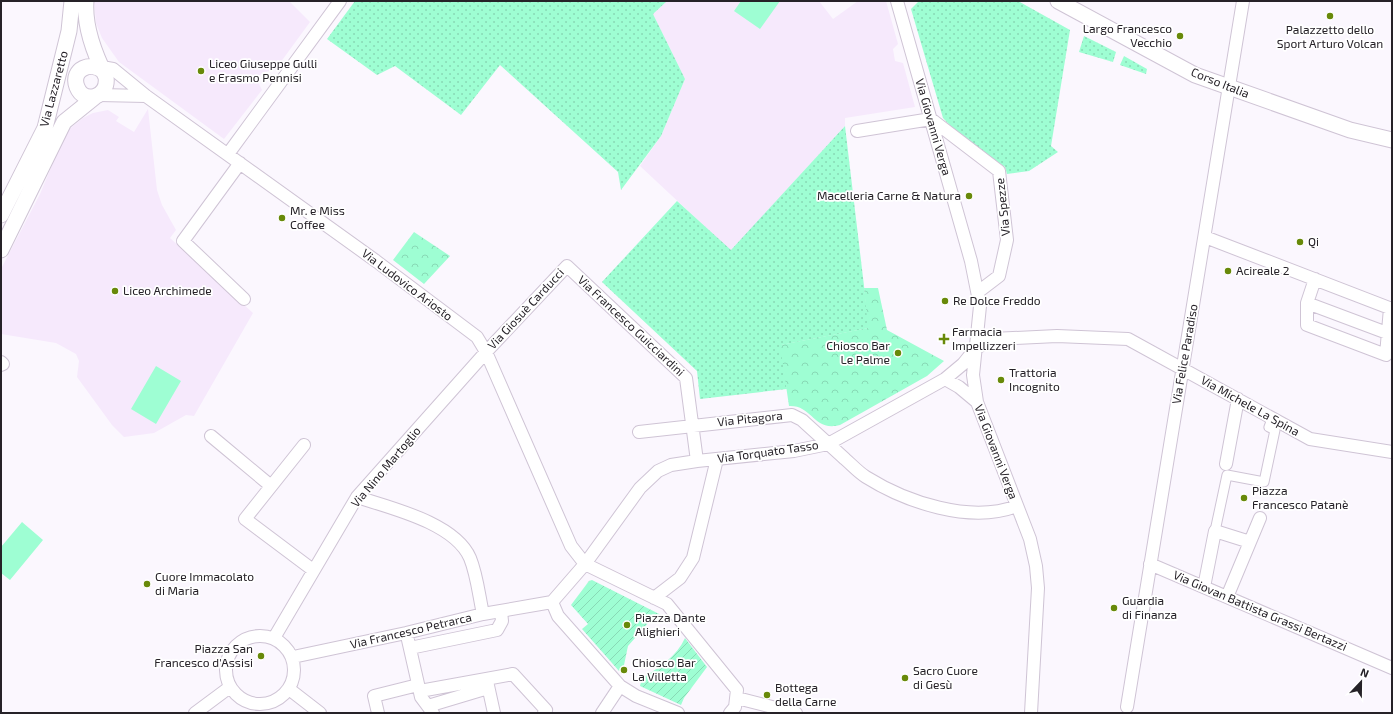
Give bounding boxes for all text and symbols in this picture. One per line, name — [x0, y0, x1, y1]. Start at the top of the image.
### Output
marker: Palazzetto dello Sport Arturo Volcan — [1325, 11, 1335, 21]
place label: Largo Francesco Vecchio — [1083, 21, 1172, 49]
place label: Palazzetto dello Sport Arturo Volcan — [1277, 22, 1383, 50]
marker: Largo Francesco Vecchio — [1175, 31, 1185, 41]
street label: Via Lazzaretto — [36, 49, 70, 128]
place label: Liceo Giuseppe Gulli e Erasmo Pennisi — [209, 56, 317, 84]
street label: Corso Italia — [1189, 64, 1252, 100]
marker: Liceo Giuseppe Gulli e Erasmo Pennisi — [196, 66, 206, 76]
street label: Via Giovanni Verga — [913, 77, 955, 177]
street label: Via Spezze — [992, 177, 1012, 237]
place label: Macelleria Carne & Natura — [817, 188, 961, 202]
marker: Macelleria Carne & Natura — [964, 191, 974, 201]
place label: Mr. e Miss Coffee — [290, 203, 345, 231]
marker: Mr. e Miss Coffee — [277, 213, 287, 223]
place label: Qi — [1308, 234, 1319, 249]
marker: Qi — [1295, 237, 1305, 247]
street label: Via Ludovico Ariosto — [359, 245, 456, 323]
place label: Acireale 2 — [1236, 263, 1290, 277]
street label: Via Giosuè Carducci — [484, 265, 566, 352]
marker: Acireale 2 — [1223, 266, 1233, 276]
street label: Via Francesco Guicciardini — [575, 272, 688, 378]
place label: Liceo Archimede — [123, 283, 212, 297]
marker: Liceo Archimede — [110, 286, 120, 296]
place label: Re Dolce Freddo — [953, 293, 1041, 307]
marker: Re Dolce Freddo — [940, 296, 950, 306]
street label: Via Felice Paradiso — [1168, 302, 1200, 405]
place label: Farmacia Impellizzeri — [952, 324, 1016, 352]
marker: Farmacia Impellizzeri — [939, 334, 949, 344]
place label: Chiosco Bar Le Palme — [826, 338, 890, 366]
marker: Chiosco Bar Le Palme — [893, 348, 903, 358]
place label: Trattoria Incognito — [1009, 365, 1060, 393]
street label: Via Michele La Spina — [1199, 372, 1302, 438]
marker: Trattoria Incognito — [996, 375, 1006, 385]
street label: Via Giovanni Verga — [972, 402, 1021, 501]
street label: Via Pitagora — [717, 408, 783, 428]
street label: Via Nino Martoglio — [347, 423, 423, 509]
street label: Via Torquato Tasso — [716, 437, 819, 465]
place label: Piazza Francesco Patanè — [1252, 483, 1348, 511]
marker: Piazza Francesco Patanè — [1239, 493, 1249, 503]
street label: Via Giovan Battista Grassi Bertazzi — [1171, 567, 1349, 653]
place label: Cuore Immacolato di Maria — [155, 569, 254, 597]
marker: Cuore Immacolato di Maria — [142, 579, 152, 589]
place label: Guardia di Finanza — [1122, 593, 1177, 621]
marker: Guardia di Finanza — [1109, 603, 1119, 613]
street label: Via Francesco Petrarca — [349, 609, 473, 651]
place label: Piazza Dante Alighieri — [635, 610, 706, 638]
marker: Piazza Dante Alighieri — [622, 620, 632, 630]
place label: Piazza San Francesco d'Assisi — [154, 641, 253, 669]
marker: Piazza San Francesco d'Assisi — [256, 651, 266, 661]
place label: Chiosco Bar La Villetta — [632, 655, 696, 683]
north arrow — [1341, 662, 1381, 702]
place label: Sacro Cuore di Gesù — [913, 663, 978, 691]
marker: Chiosco Bar La Villetta — [619, 665, 629, 675]
text: N — [1359, 665, 1371, 680]
marker: Sacro Cuore di Gesù — [900, 673, 910, 683]
place label: Bottega della Carne — [775, 680, 836, 708]
marker: Bottega della Carne — [762, 690, 772, 700]

